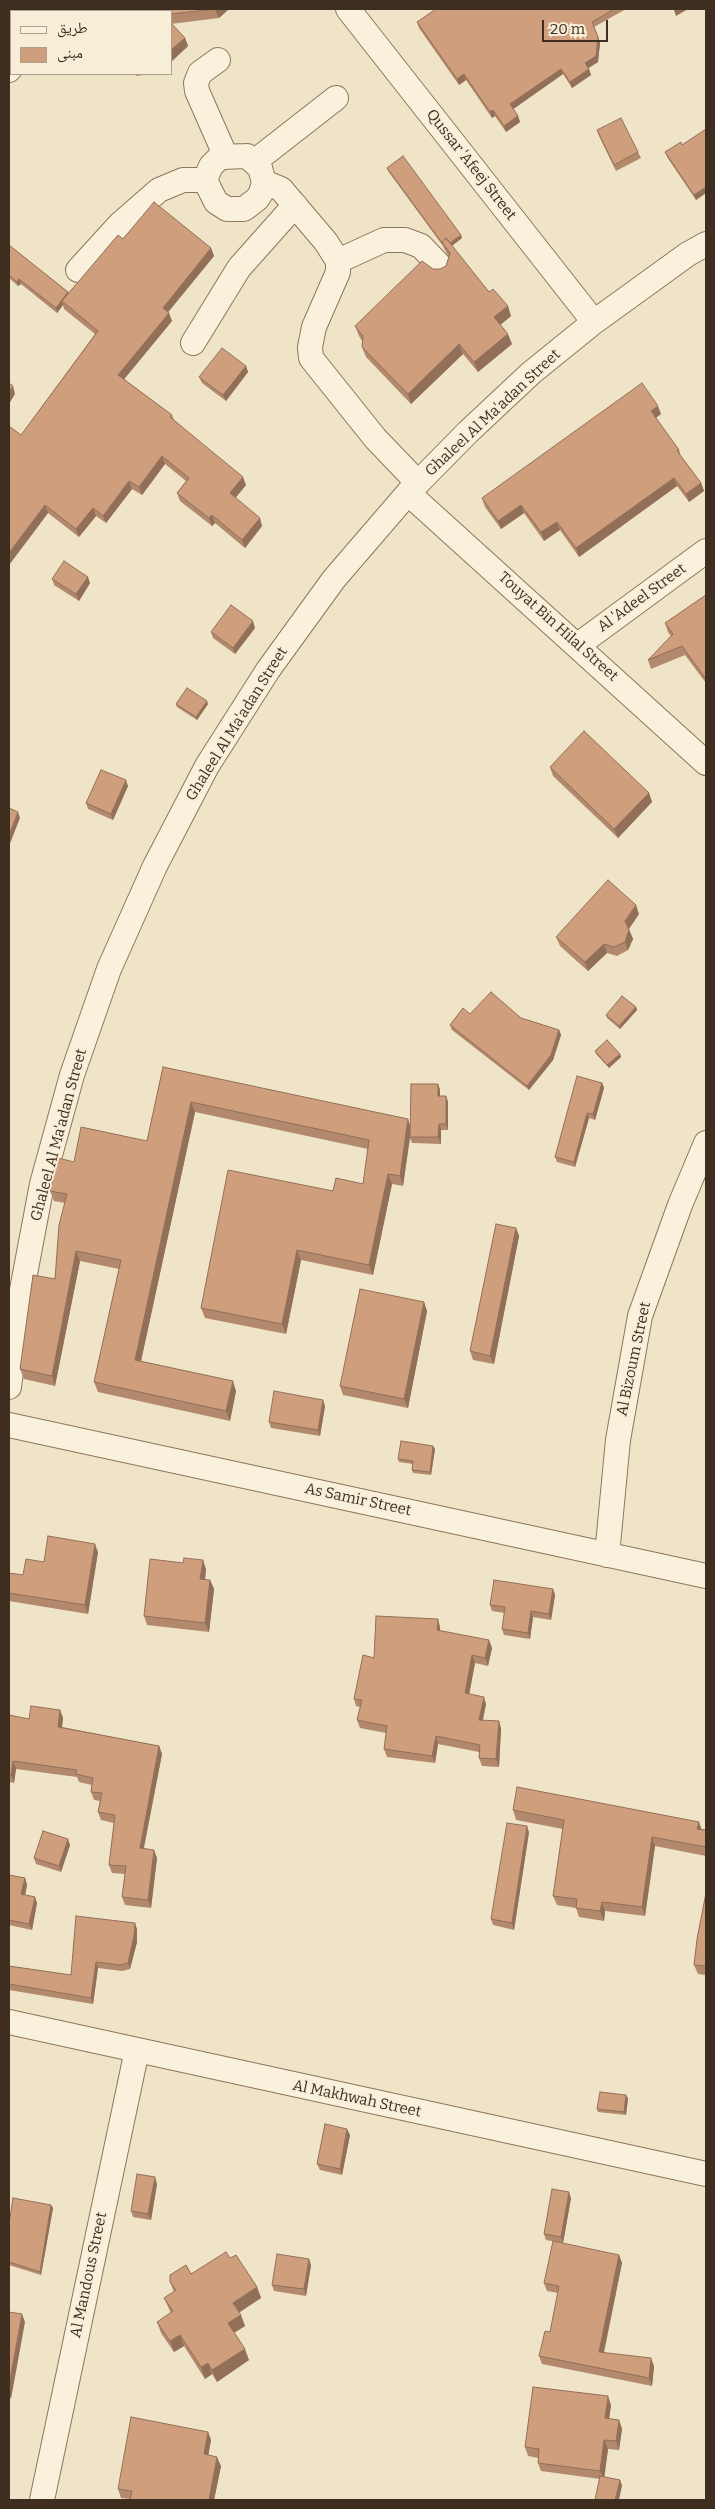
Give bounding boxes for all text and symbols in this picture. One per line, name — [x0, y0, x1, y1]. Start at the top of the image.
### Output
legend — [10, 10, 172, 75]
scale bar — [545, 10, 611, 42]
text: طريق — [57, 19, 88, 37]
text: 20 m — [550, 20, 585, 38]
text: مبنى — [57, 44, 83, 62]
street label: Qussar 'Afeej Street — [422, 106, 520, 224]
street label: Ghaleel Al Ma'adan Street — [422, 346, 564, 480]
street label: Al 'Adeel Street — [594, 560, 690, 636]
street label: Touyat Bin Hilal Street — [494, 569, 622, 685]
street label: Ghaleel Al Ma'adan Street — [182, 644, 292, 804]
street label: Ghaleel Al Ma'adan Street — [27, 1047, 91, 1223]
street label: Al Bizoum Street — [613, 1300, 655, 1418]
street label: As Samir Street — [303, 1480, 413, 1520]
street label: Al Makhwah Street — [291, 2077, 423, 2121]
street label: Al Mandous Street — [67, 2211, 111, 2339]

